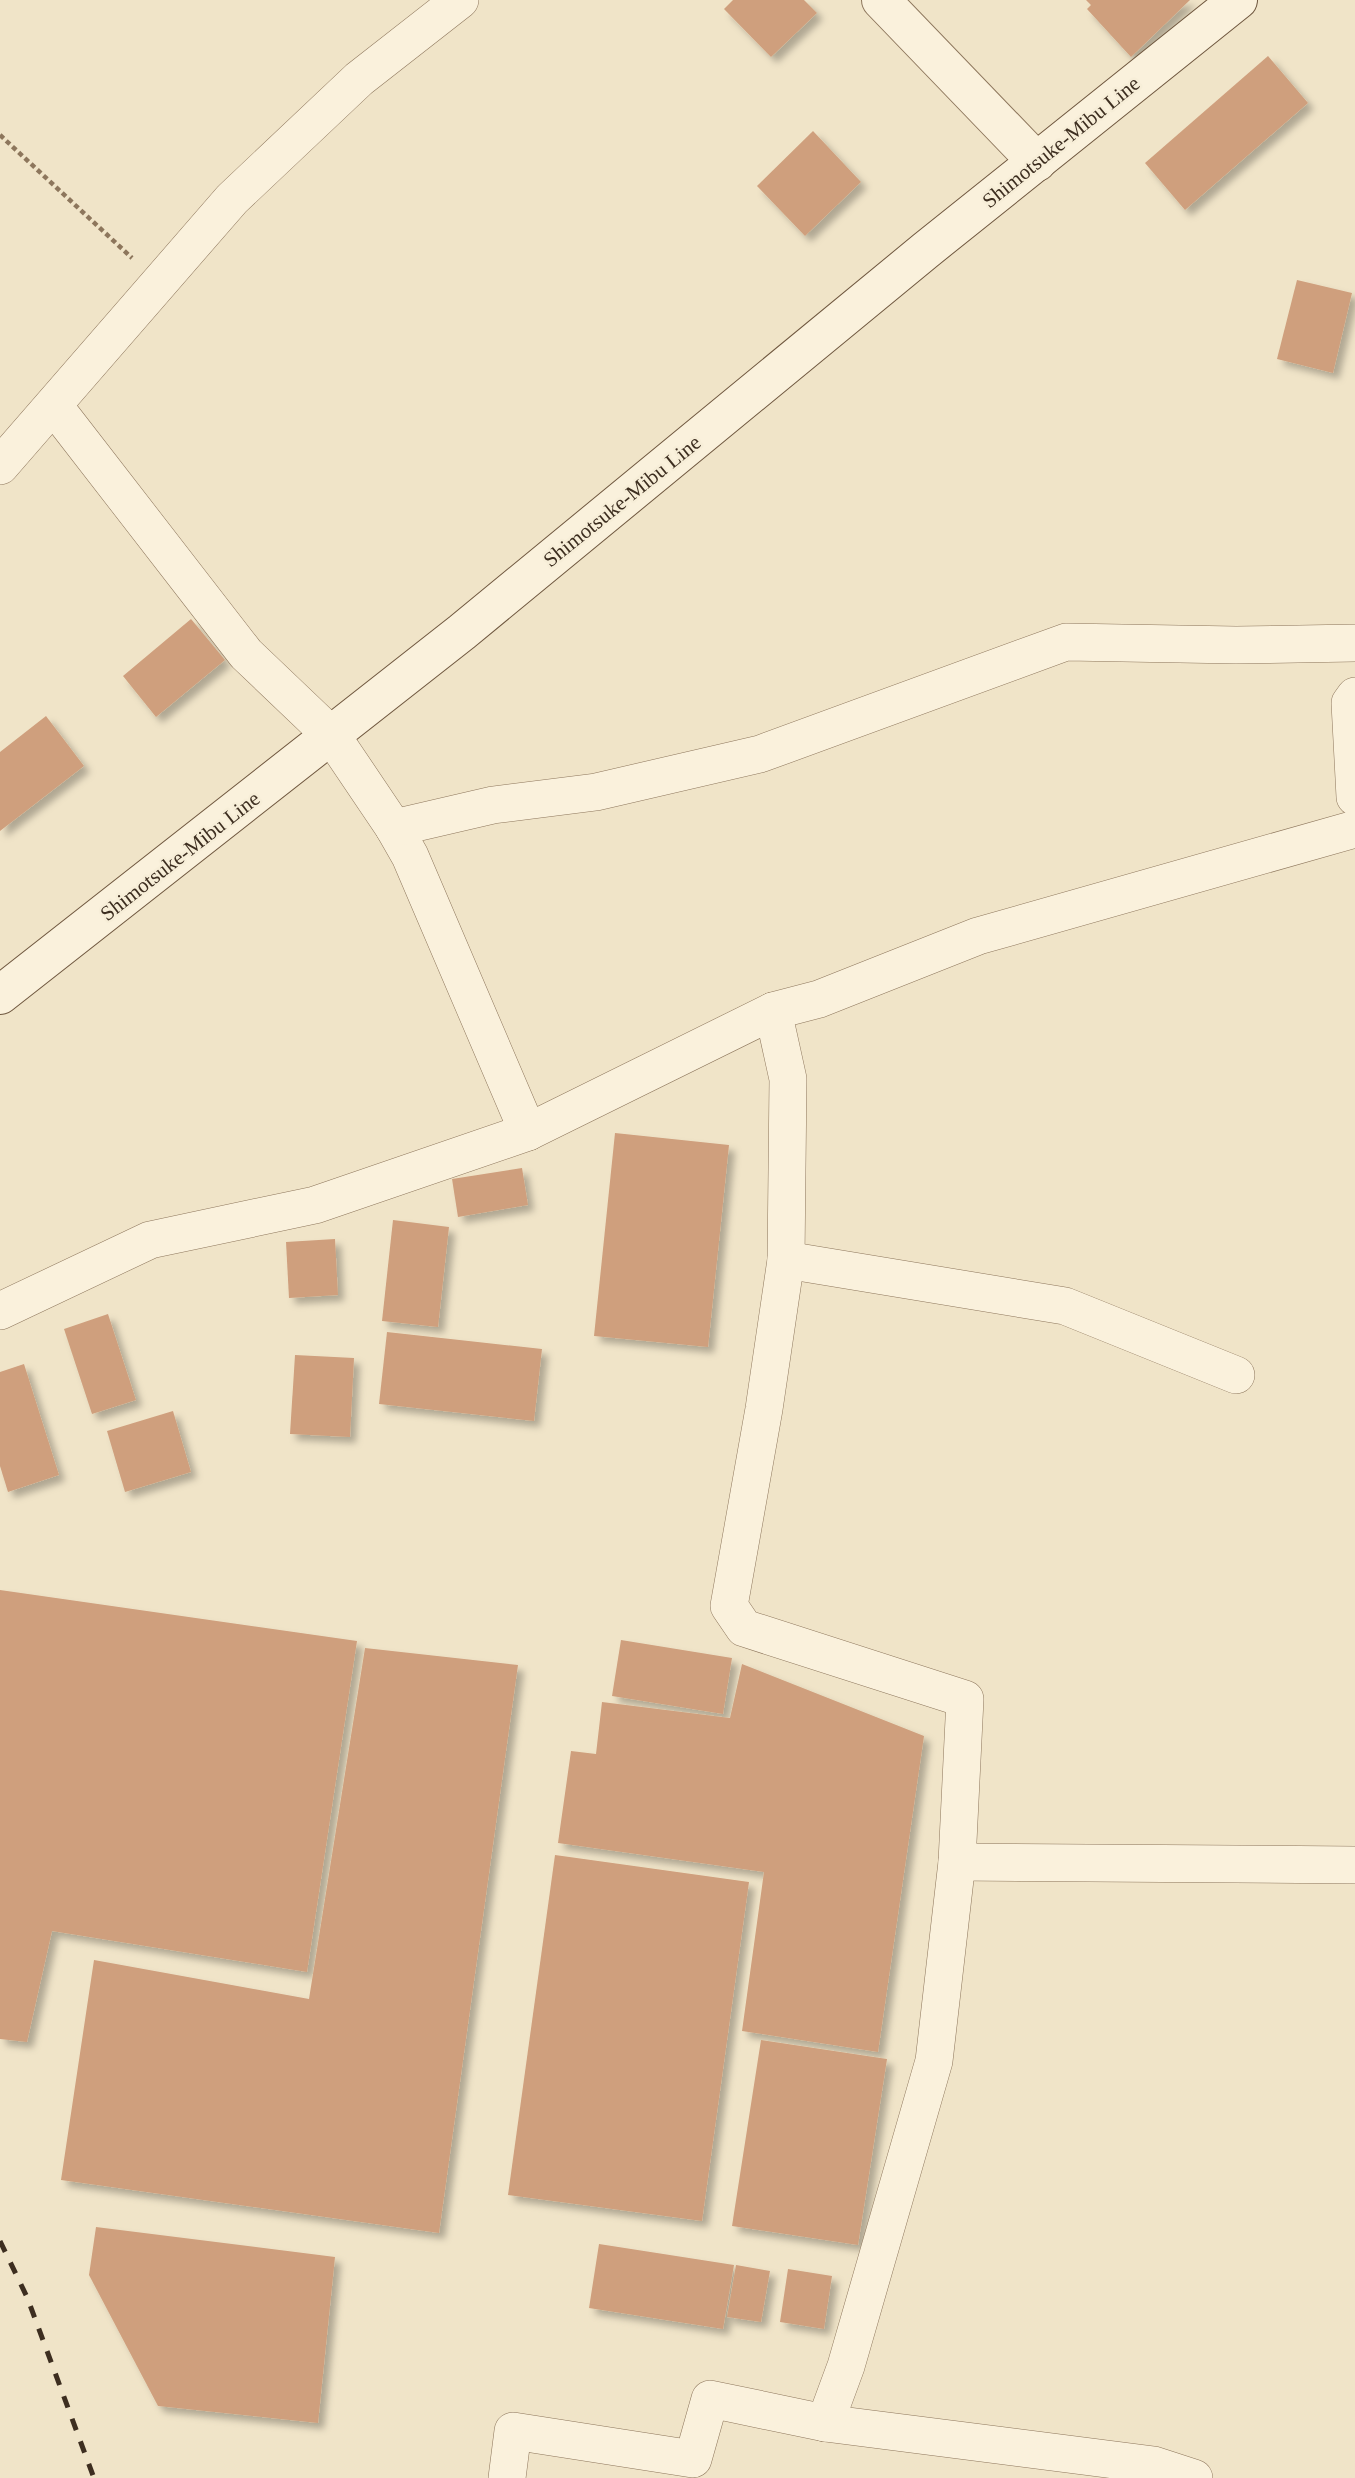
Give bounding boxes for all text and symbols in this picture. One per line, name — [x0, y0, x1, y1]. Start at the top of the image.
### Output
street label: Shimotsuke-Mibu Line — [978, 71, 1144, 213]
street label: Shimotsuke-Mibu Line — [539, 430, 705, 572]
street label: Shimotsuke-Mibu Line — [96, 786, 264, 926]

